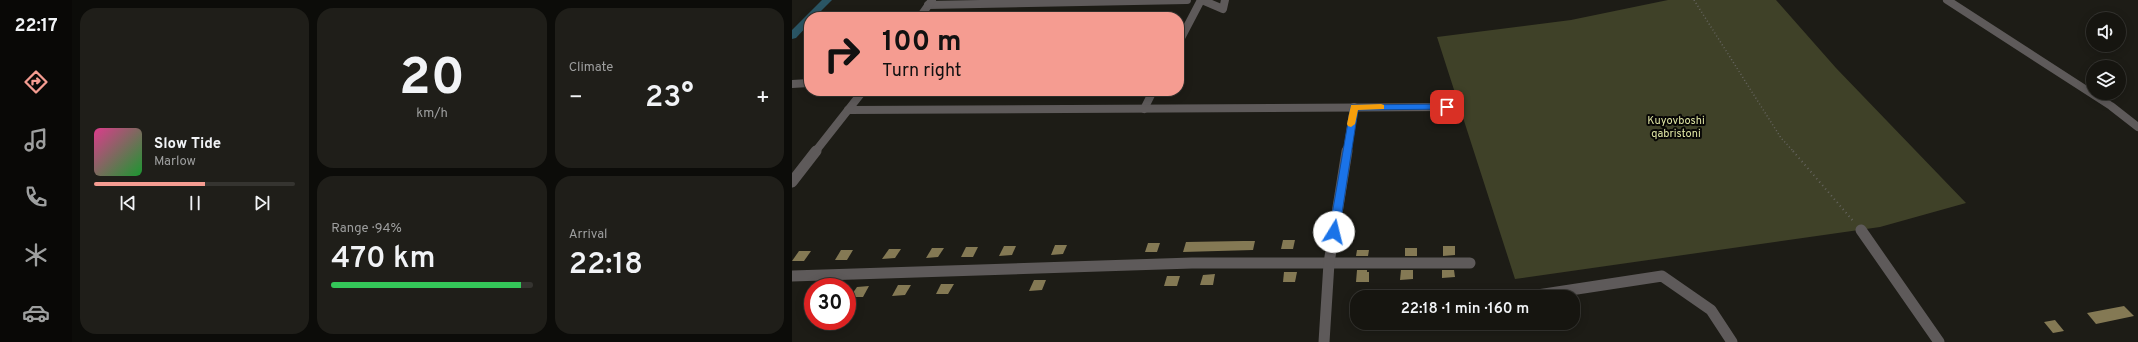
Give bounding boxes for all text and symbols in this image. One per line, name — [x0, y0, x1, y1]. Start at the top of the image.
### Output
map controls — [2086, 12, 2126, 100]
button: sound — [2086, 12, 2126, 52]
text: 22:17 — [14, 15, 58, 38]
text: 100 m — [882, 25, 962, 61]
icon: right — [816, 28, 868, 80]
text: 20 — [399, 47, 465, 113]
text: Climate — [569, 60, 613, 76]
text: Turn right — [882, 60, 962, 83]
button: layers — [2086, 60, 2126, 100]
icon: directions — [22, 68, 50, 96]
text: 23° — [645, 80, 694, 117]
text: − — [569, 85, 583, 112]
text: + — [756, 85, 770, 112]
pin — [1430, 90, 1464, 124]
icon: arrive — [1436, 96, 1458, 118]
text: km/h — [416, 106, 448, 122]
park label: Kuyovboshi qabristoni — [1647, 114, 1705, 141]
icon: music — [22, 126, 50, 154]
text: Slow Tide — [154, 135, 221, 154]
text: Marlow — [154, 154, 196, 170]
icon: phone — [22, 183, 50, 211]
icon: previous — [117, 192, 139, 214]
icon: pause — [184, 192, 206, 214]
icon: next — [251, 192, 273, 214]
position arrow — [1313, 211, 1355, 253]
text: Range · 94% — [331, 221, 402, 237]
text: Arrival — [569, 227, 607, 243]
icon: climate — [22, 241, 50, 269]
text: 470 km — [331, 241, 436, 278]
text: 22:18 — [569, 247, 643, 284]
speed limit sign: 30 — [804, 278, 856, 330]
icon: car — [22, 299, 50, 327]
text: 22:18 · 1 min · 160 m — [1401, 300, 1529, 319]

